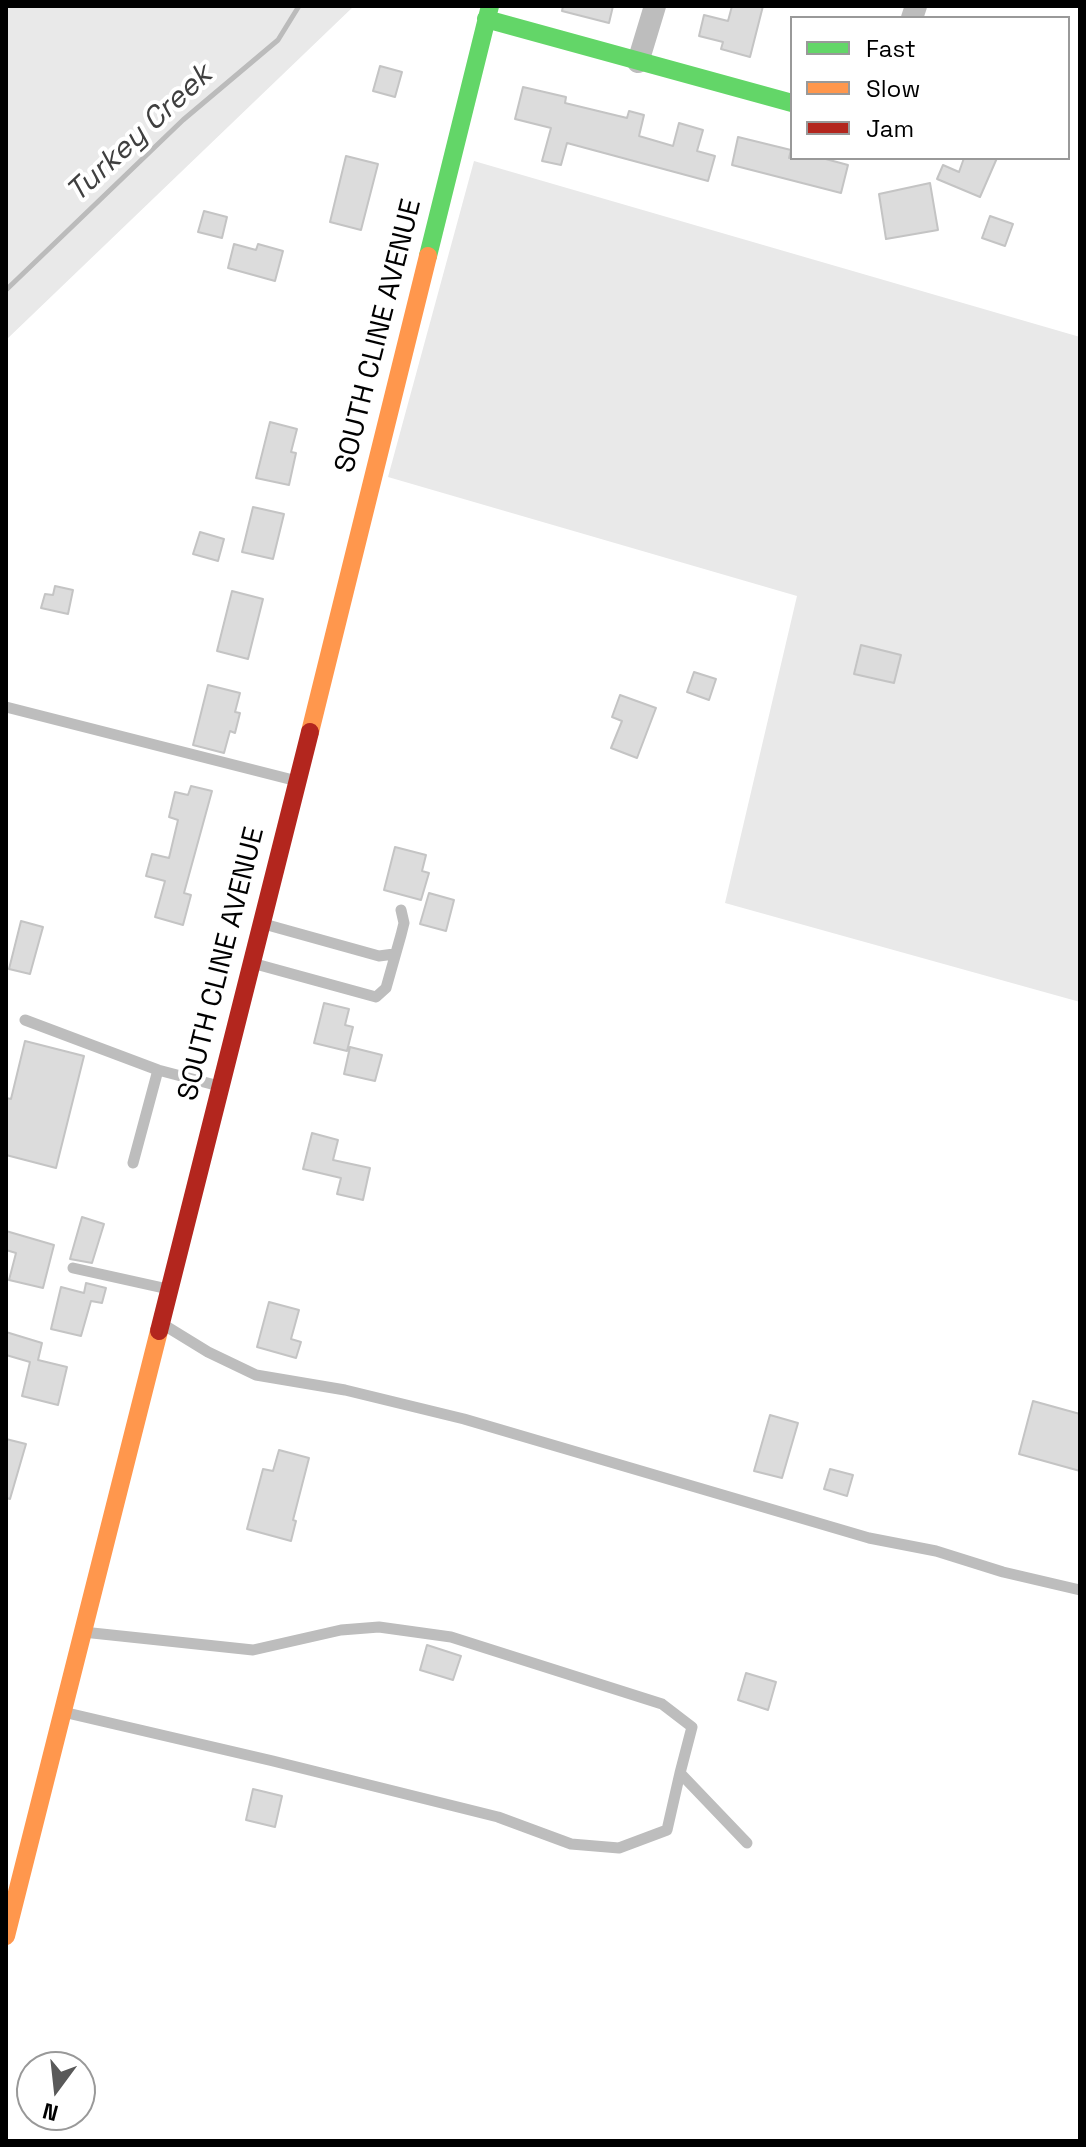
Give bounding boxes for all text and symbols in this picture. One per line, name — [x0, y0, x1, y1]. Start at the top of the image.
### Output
legend — [790, 16, 1070, 160]
text: Fast — [866, 33, 916, 64]
water label: Turkey Creek — [60, 57, 220, 211]
text: Slow — [866, 73, 920, 104]
text: Jam — [866, 113, 914, 144]
street label: SOUTH CLINE AVENUE — [329, 196, 429, 476]
street label: SOUTH CLINE AVENUE — [172, 824, 272, 1104]
north arrow — [16, 2051, 96, 2131]
text: N — [40, 2097, 61, 2128]

